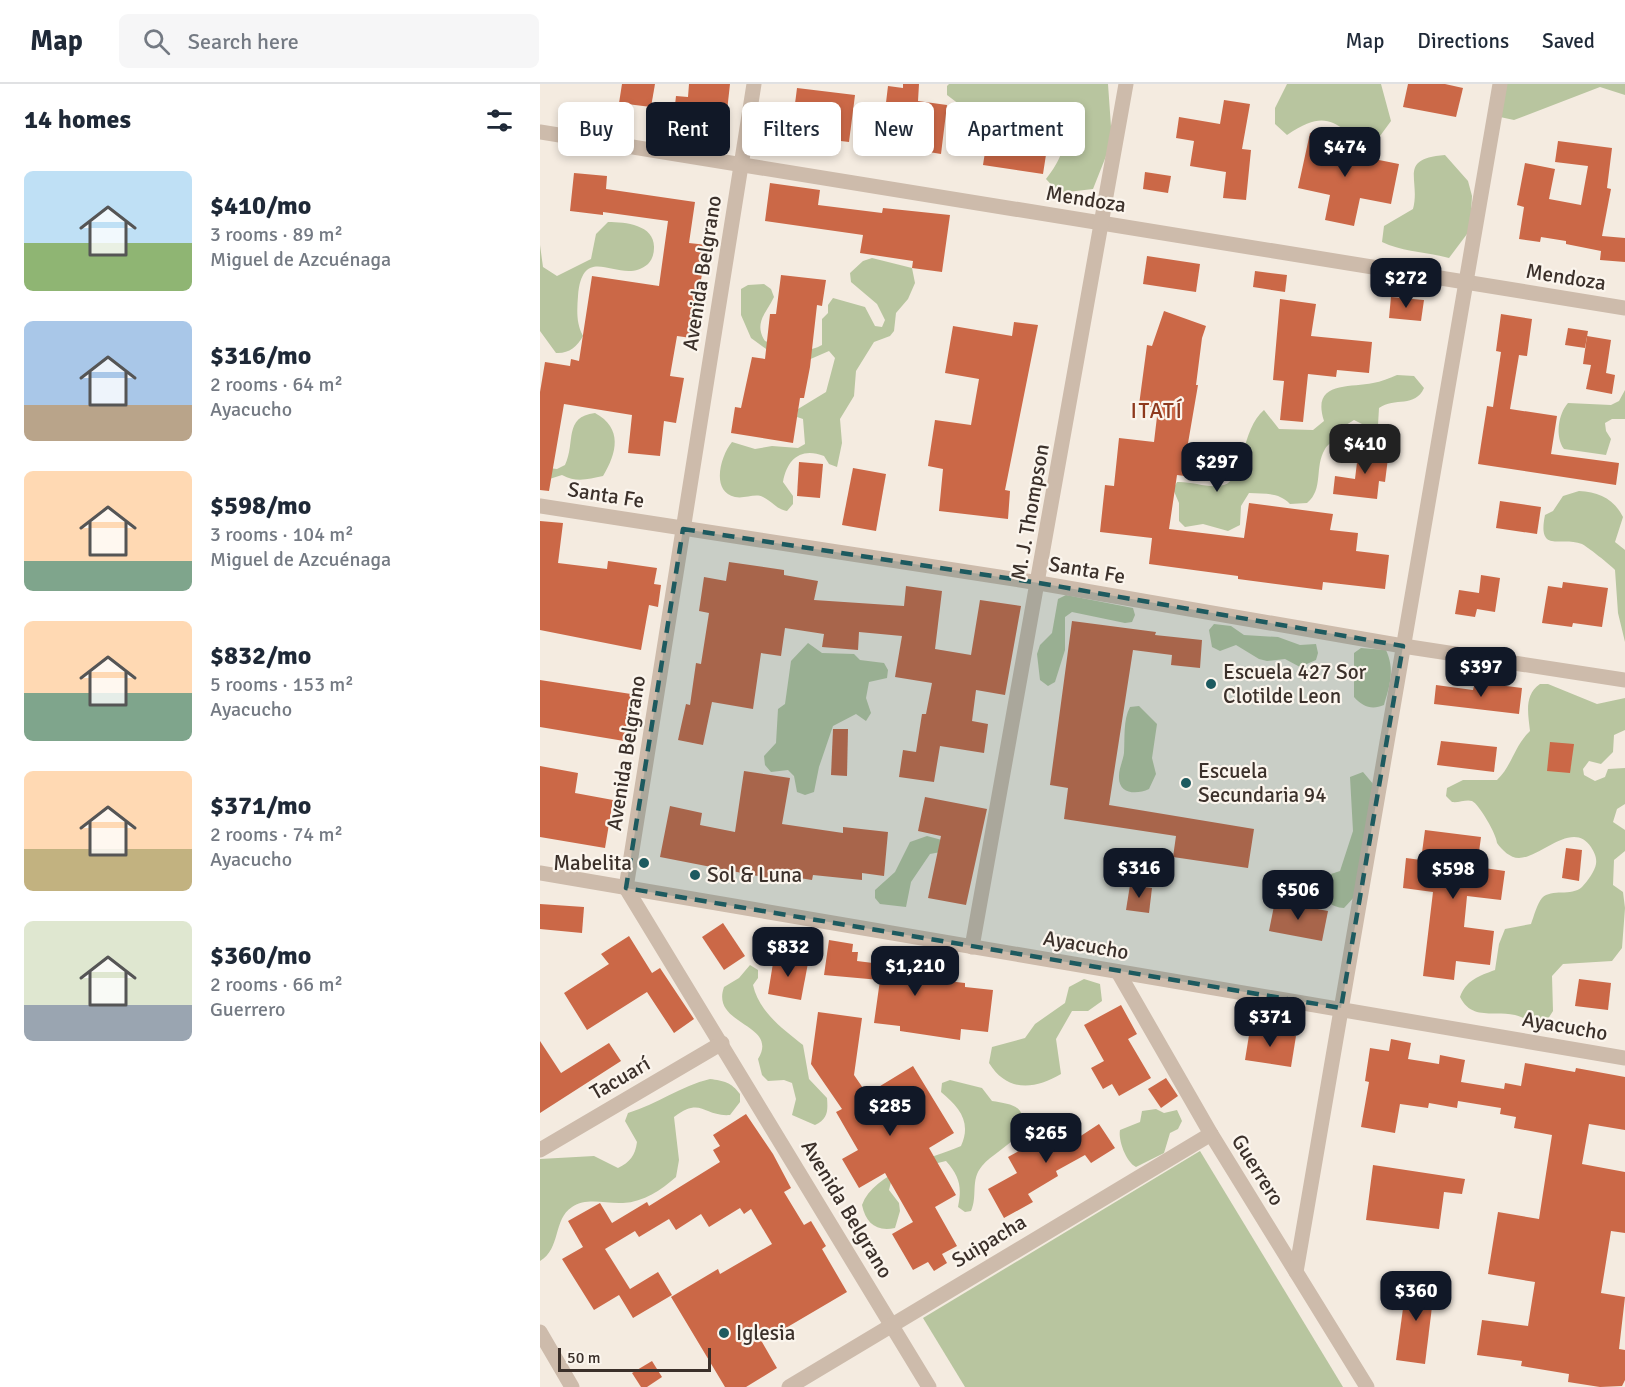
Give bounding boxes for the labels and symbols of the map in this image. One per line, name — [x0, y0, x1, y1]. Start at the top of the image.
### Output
pin: $474 — [1309, 127, 1381, 178]
street label: Mendoza — [1044, 180, 1128, 218]
street label: Avenida Belgrano — [677, 194, 727, 352]
pin: $272 — [1370, 258, 1442, 309]
street label: Mendoza — [1524, 258, 1608, 296]
district label: ITATÍ — [1131, 397, 1183, 424]
pin: $410 — [1329, 424, 1401, 475]
street label: M. J. Thompson — [1005, 442, 1055, 582]
pin: $297 — [1181, 442, 1253, 493]
street label: Santa Fe — [566, 476, 646, 514]
street label: Santa Fe — [1047, 550, 1127, 590]
pin: $397 — [1445, 647, 1517, 698]
place label: Escuela 427 Sor Clotilde Leon — [1223, 659, 1367, 709]
street label: Avenida Belgrano — [601, 674, 651, 832]
marker: Escuela 427 Sor Clotilde Leon — [1204, 677, 1218, 691]
place label: Escuela Secundaria 94 — [1198, 758, 1327, 808]
marker: Escuela Secundaria 94 — [1179, 776, 1193, 790]
pin: $316 — [1103, 848, 1175, 899]
pin: $598 — [1417, 849, 1489, 900]
place label: Mabelita — [553, 850, 632, 876]
marker: Mabelita — [637, 856, 651, 870]
place label: Sol & Luna — [707, 862, 802, 888]
marker: Sol & Luna — [688, 868, 702, 882]
pin: $506 — [1262, 870, 1334, 921]
street label: Ayacucho — [1041, 925, 1131, 965]
pin: $832 — [752, 927, 824, 978]
pin: $1,210 — [866, 946, 964, 997]
pin: $371 — [1234, 997, 1306, 1048]
street label: Ayacucho — [1520, 1006, 1610, 1046]
street label: Tacuarí — [585, 1050, 655, 1106]
pin: $285 — [854, 1086, 926, 1137]
pin: $265 — [1010, 1113, 1082, 1164]
street label: Guerrero — [1226, 1130, 1290, 1210]
street label: Avenida Belgrano — [795, 1135, 899, 1283]
street label: Suipacha — [947, 1209, 1031, 1273]
pin: $360 — [1380, 1271, 1452, 1322]
place label: Iglesia — [736, 1320, 795, 1346]
marker: Iglesia — [717, 1326, 731, 1340]
scale bar — [558, 1345, 711, 1372]

